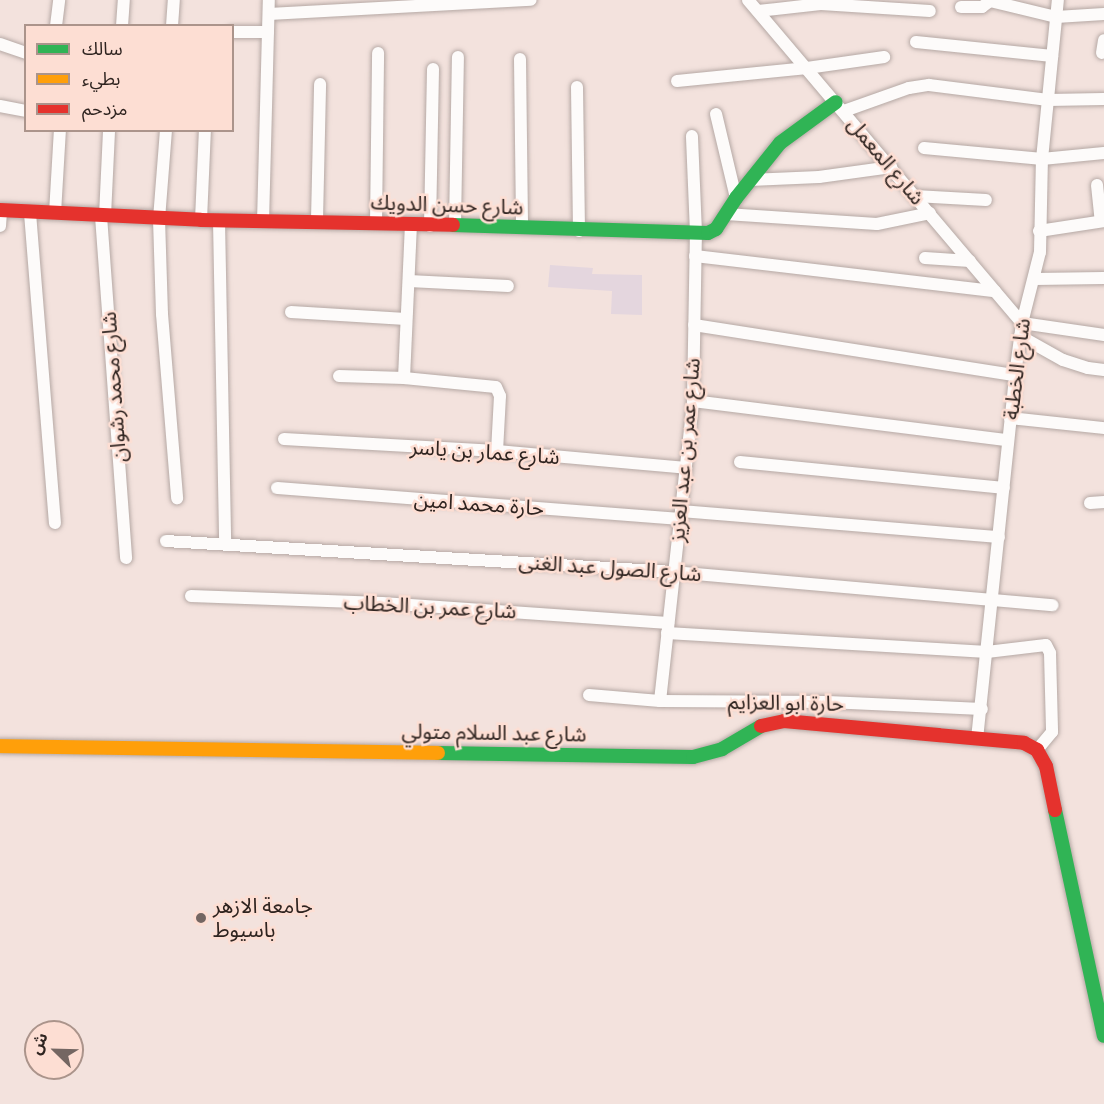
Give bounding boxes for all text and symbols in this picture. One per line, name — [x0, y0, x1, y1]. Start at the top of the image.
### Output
legend — [24, 24, 234, 132]
text: سالك — [82, 38, 123, 60]
text: بطيء — [82, 68, 120, 90]
text: مزدحم — [82, 98, 127, 120]
street label: شارع المعمل — [842, 112, 930, 210]
street label: شارع حسن الدويك — [370, 190, 524, 220]
street label: شارع محمد رشوان — [96, 311, 132, 463]
street label: شارع الخطبة — [998, 317, 1036, 421]
street label: شارع عمر بن عبد العزيز — [664, 357, 706, 543]
street label: شارع عمار بن ياسر — [409, 434, 561, 470]
street label: حارة محمد امين — [413, 487, 545, 521]
street label: شارع الصول عبد الغنى — [518, 549, 702, 587]
street label: شارع عمر بن الخطاب — [343, 590, 517, 624]
street label: حارة ابو العزايم — [728, 689, 844, 717]
street label: شارع عبد السلام متولي — [401, 719, 587, 747]
place label: جامعة الازهر باسيوط — [213, 893, 313, 943]
marker: جامعة الازهر باسيوط — [194, 911, 208, 925]
north arrow — [24, 1020, 84, 1080]
text: ش — [26, 1030, 52, 1057]

